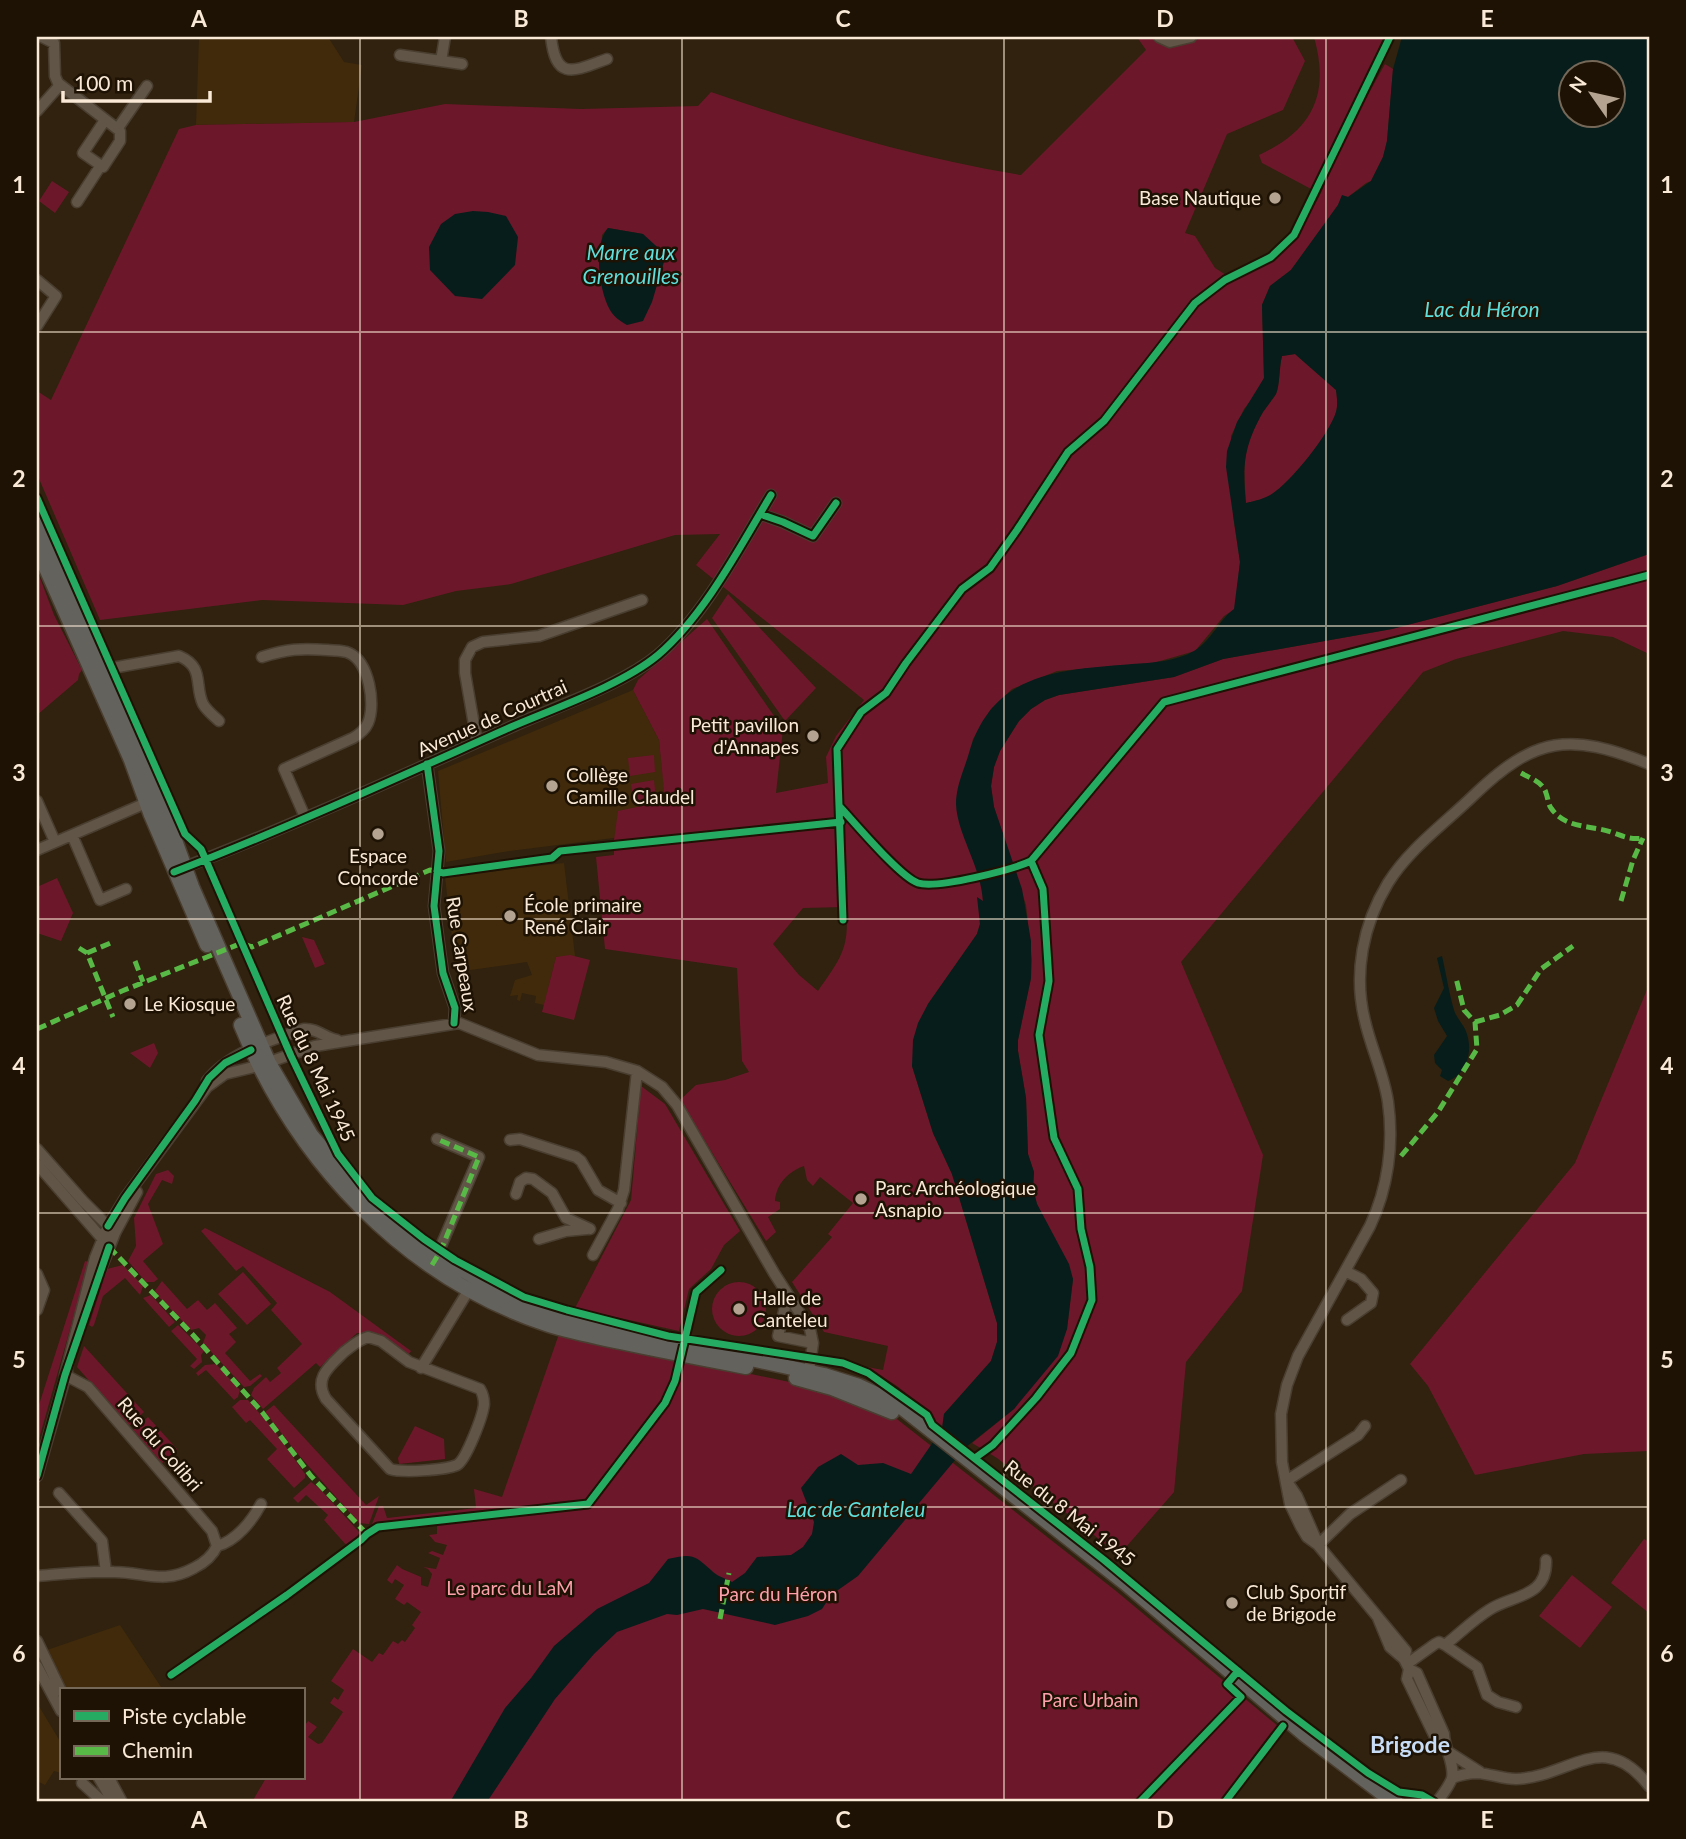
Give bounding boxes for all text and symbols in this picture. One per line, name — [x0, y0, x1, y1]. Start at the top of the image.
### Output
text: A — [190, 4, 208, 32]
text: B — [513, 4, 529, 32]
text: C — [835, 4, 851, 32]
text: D — [1156, 4, 1174, 32]
text: E — [1480, 4, 1494, 32]
scale bar — [63, 60, 210, 104]
north arrow — [1556, 60, 1626, 130]
text: 100 m — [74, 70, 133, 95]
text: N — [1564, 72, 1591, 97]
text: 1 — [12, 170, 26, 198]
text: 1 — [1660, 170, 1674, 198]
place label: Base Nautique — [1139, 186, 1261, 209]
marker: Base Nautique — [1267, 190, 1283, 206]
water label: Marre aux Grenouilles — [583, 239, 679, 288]
water label: Lac du Héron — [1424, 296, 1540, 321]
text: 2 — [12, 464, 26, 492]
text: 2 — [1660, 464, 1674, 492]
street label: Avenue de Courtrai — [413, 674, 570, 761]
place label: Petit pavillon d'Annapes — [690, 713, 799, 758]
marker: Petit pavillon d'Annapes — [805, 728, 821, 744]
text: 3 — [12, 758, 26, 786]
text: 3 — [1660, 758, 1674, 786]
place label: Collège Camille Claudel — [566, 763, 695, 808]
marker: Collège Camille Claudel — [544, 778, 560, 794]
marker: Espace Concorde — [370, 826, 386, 842]
place label: Espace Concorde — [338, 844, 418, 889]
place label: École primaire René Clair — [524, 893, 642, 938]
street label: Rue Carpeaux — [442, 895, 483, 1014]
marker: École primaire René Clair — [502, 908, 518, 924]
street label: Rue du 8 Mai 1945 — [272, 991, 361, 1145]
place label: Le Kiosque — [144, 992, 235, 1015]
marker: Le Kiosque — [122, 996, 138, 1012]
text: 4 — [12, 1051, 26, 1079]
text: 4 — [1660, 1051, 1674, 1079]
place label: Parc Archéologique Asnapio — [875, 1176, 1036, 1221]
marker: Parc Archéologique Asnapio — [853, 1191, 869, 1207]
place label: Halle de Canteleu — [753, 1286, 828, 1331]
marker: Halle de Canteleu — [731, 1301, 747, 1317]
text: 5 — [12, 1345, 26, 1373]
text: 5 — [1660, 1345, 1674, 1373]
street label: Rue du Colibri — [113, 1392, 208, 1496]
street label: Rue du 8 Mai 1945 — [1000, 1455, 1140, 1571]
water label: Lac de Canteleu — [787, 1496, 925, 1521]
park label: Le parc du LaM — [446, 1576, 574, 1599]
place label: Club Sportif de Brigode — [1246, 1580, 1346, 1625]
park label: Parc du Héron — [718, 1582, 838, 1605]
marker: Club Sportif de Brigode — [1224, 1595, 1240, 1611]
text: 6 — [12, 1639, 26, 1667]
text: 6 — [1660, 1639, 1674, 1667]
legend — [60, 1688, 304, 1780]
park label: Parc Urbain — [1042, 1688, 1138, 1711]
text: Piste cyclable — [122, 1703, 246, 1728]
district label: Brigode — [1370, 1730, 1450, 1758]
text: Chemin — [122, 1737, 193, 1762]
text: A — [190, 1805, 208, 1833]
text: B — [513, 1805, 529, 1833]
text: C — [835, 1805, 851, 1833]
text: D — [1156, 1805, 1174, 1833]
text: E — [1480, 1805, 1494, 1833]

